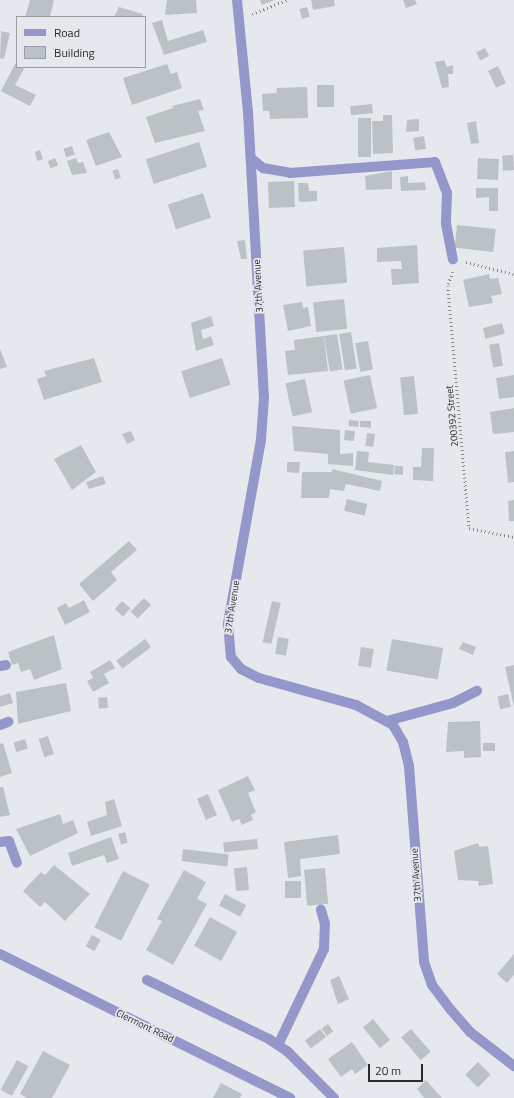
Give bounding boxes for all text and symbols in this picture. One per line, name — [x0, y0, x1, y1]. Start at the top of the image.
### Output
legend — [16, 16, 146, 68]
text: Road — [54, 23, 80, 42]
text: Building — [54, 43, 95, 62]
street label: 37th Avenue — [251, 259, 265, 313]
street label: 200392 Street — [443, 385, 461, 447]
street label: 37th Avenue — [222, 580, 242, 634]
street label: 37th Avenue — [408, 848, 424, 902]
street label: Clermont Road — [114, 1007, 176, 1045]
scale bar — [370, 1056, 425, 1082]
text: 20 m — [375, 1061, 401, 1080]

